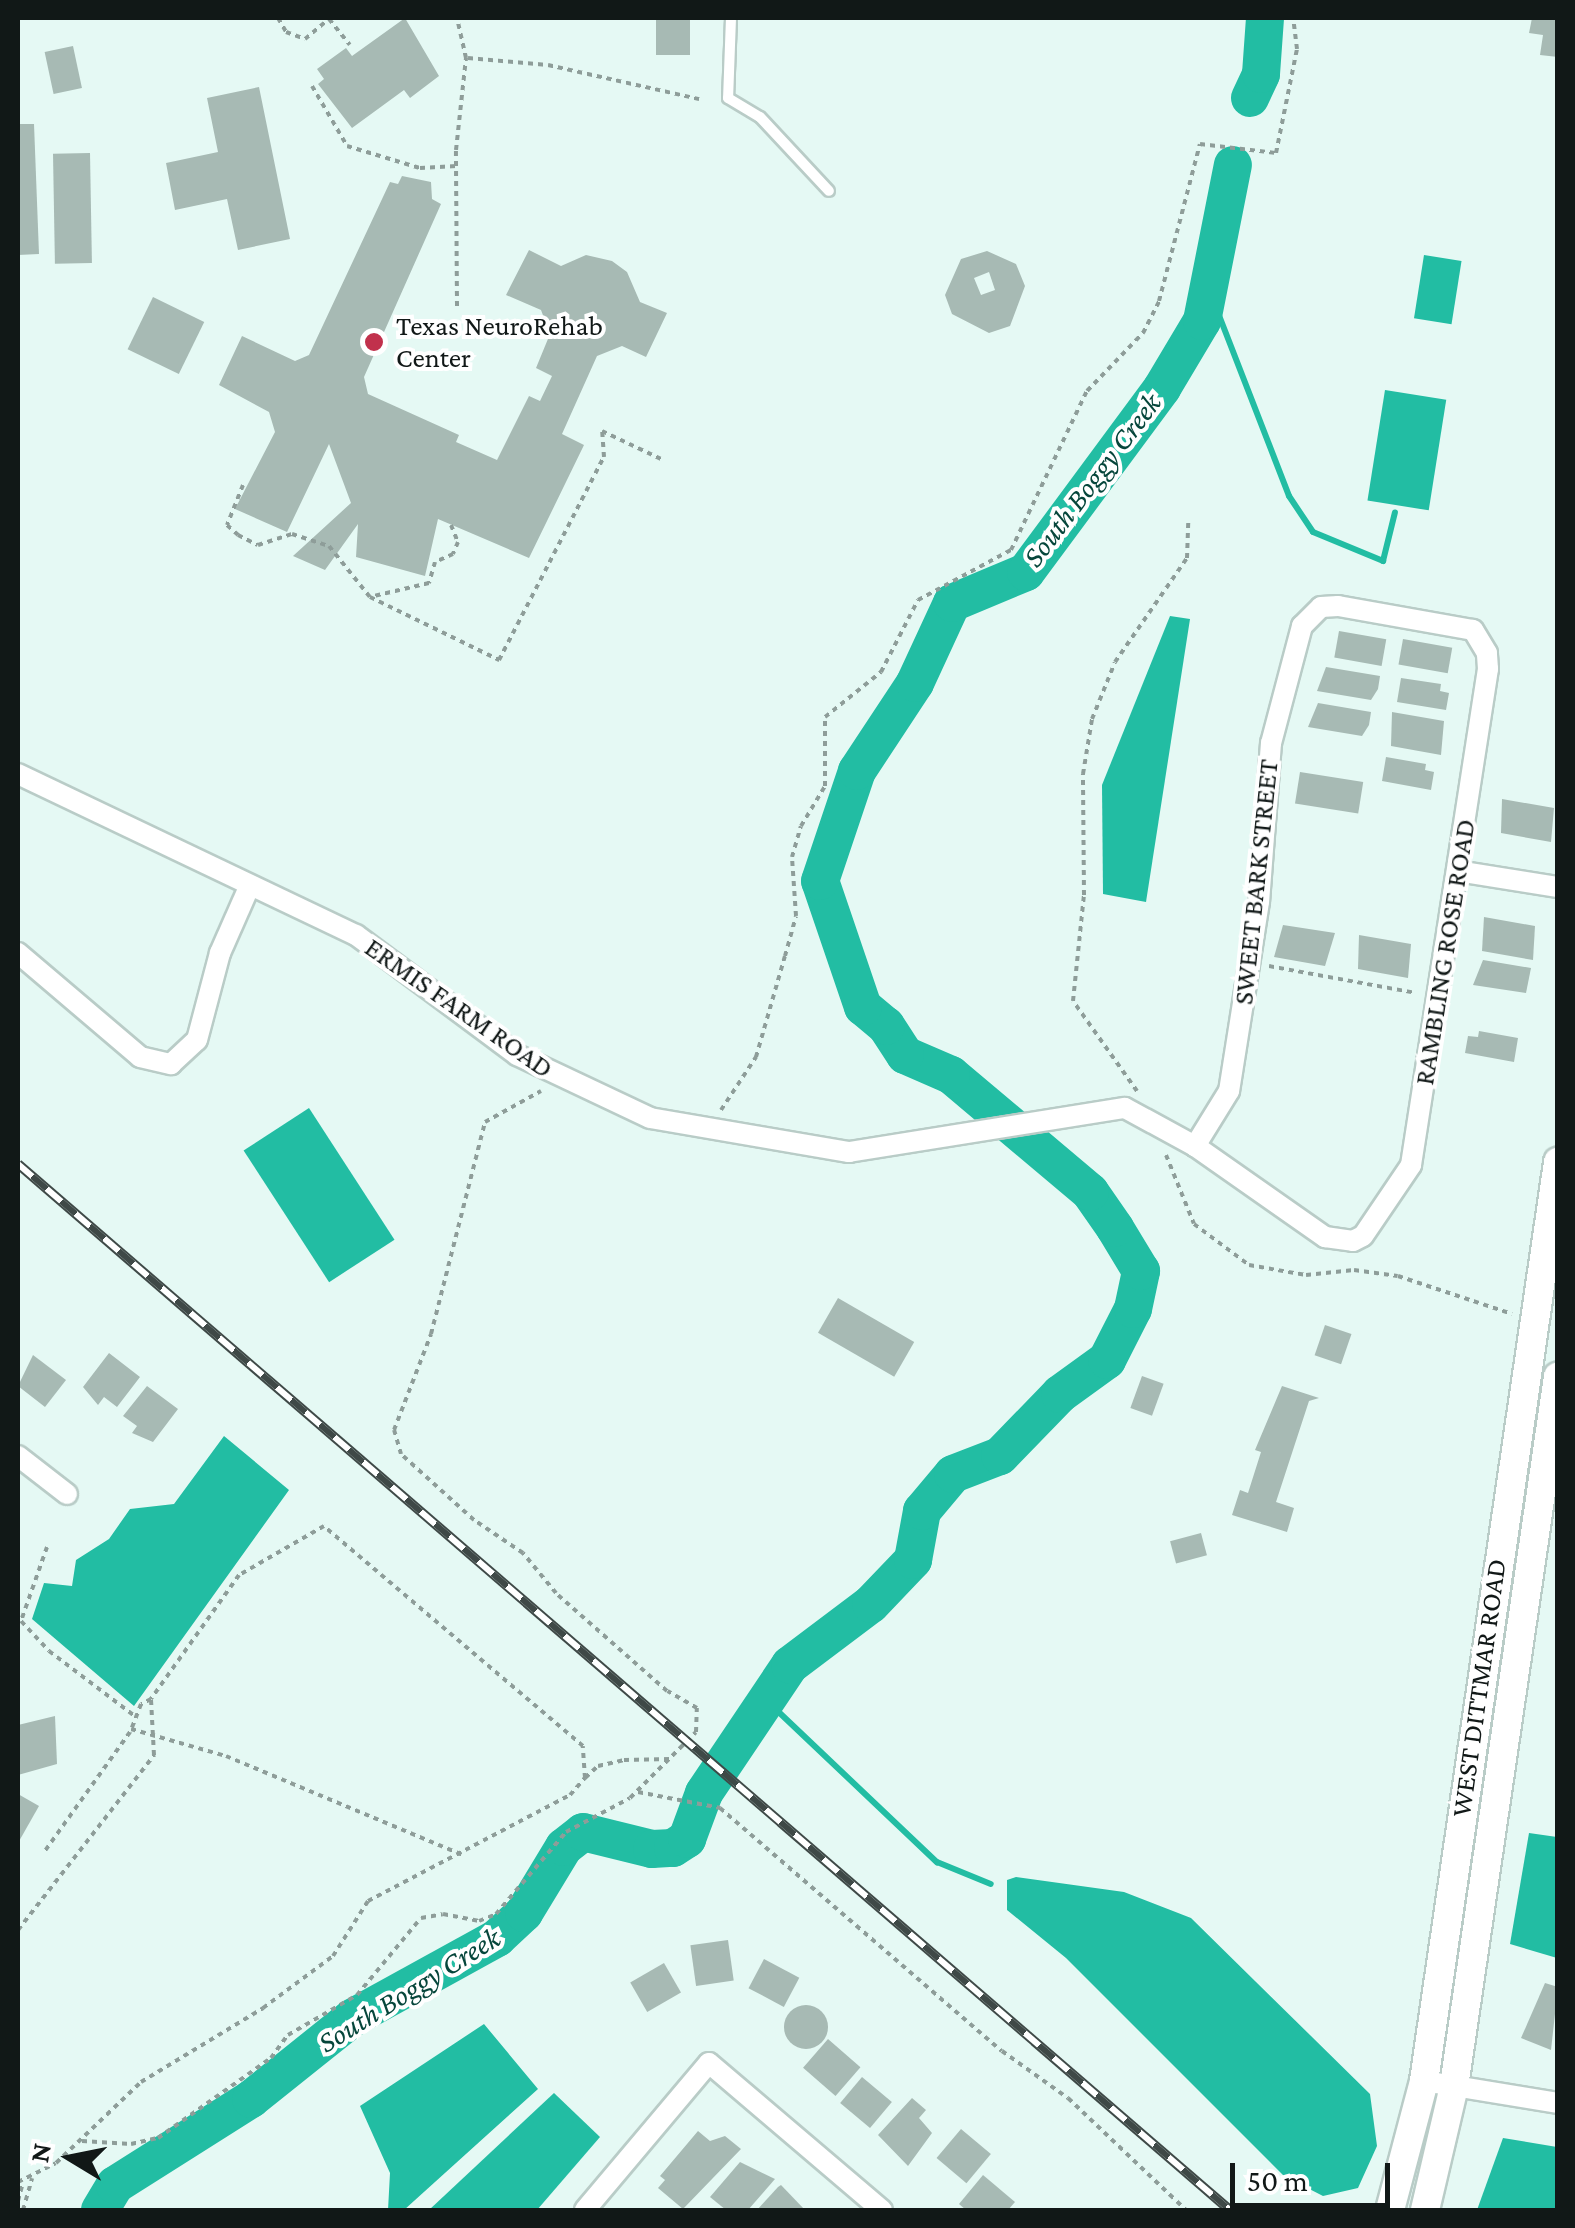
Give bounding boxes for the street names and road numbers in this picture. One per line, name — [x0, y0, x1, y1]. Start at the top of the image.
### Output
street label: SWEET BARK STREET — [1226, 758, 1286, 1006]
street label: RAMBLING ROSE ROAD — [1407, 817, 1483, 1087]
street label: ERMIS FARM ROAD — [358, 930, 560, 1086]
street label: WEST DITTMAR ROAD — [1444, 1557, 1514, 1819]

